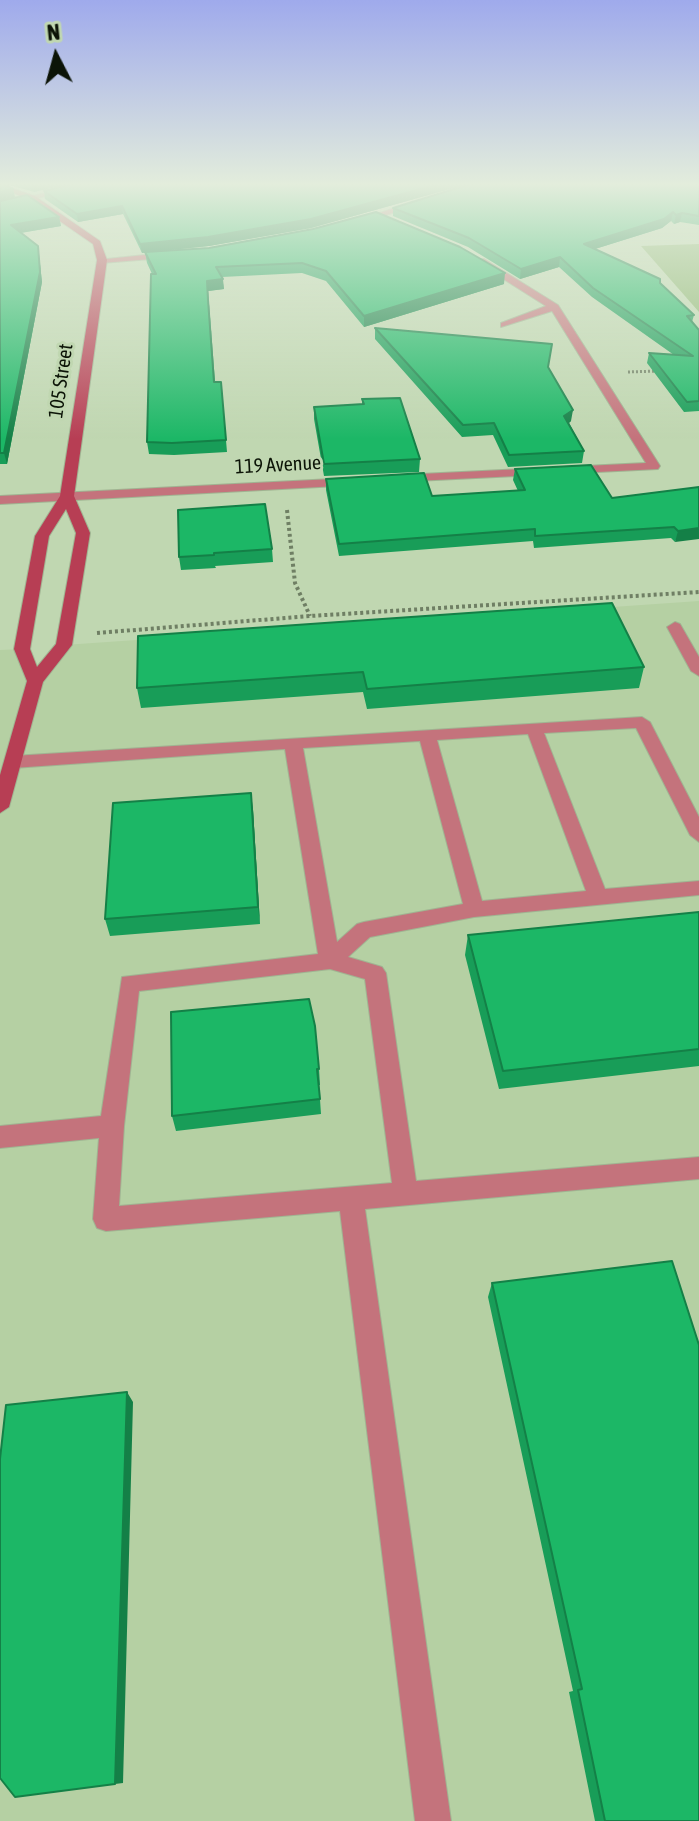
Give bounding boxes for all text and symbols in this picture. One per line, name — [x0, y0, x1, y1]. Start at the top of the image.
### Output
north arrow — [16, 16, 96, 96]
text: N — [46, 19, 61, 46]
street label: 105 Street — [44, 342, 78, 420]
street label: 119 Avenue — [234, 451, 322, 479]

